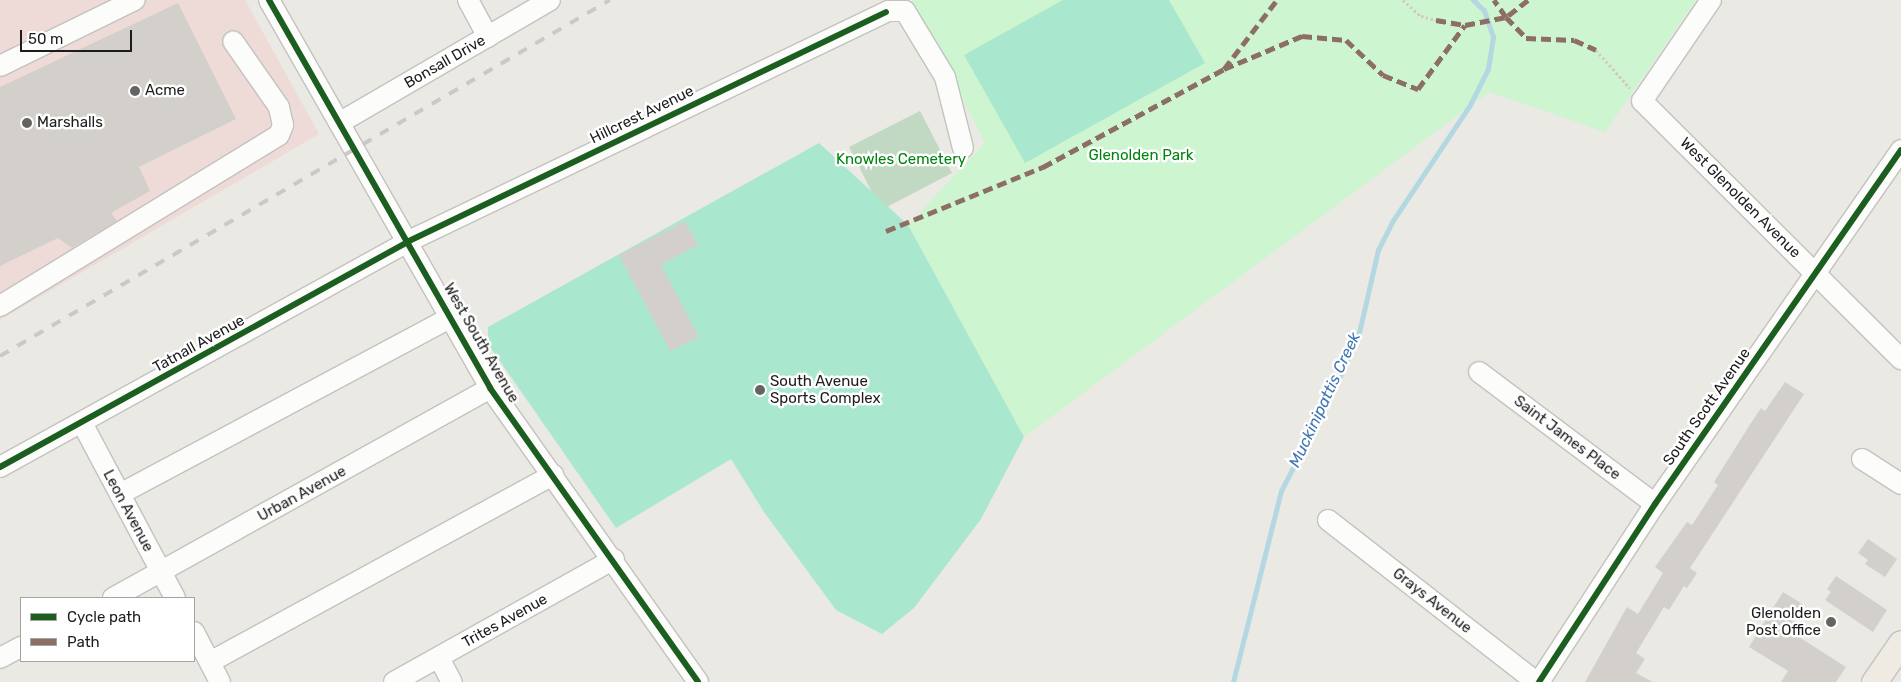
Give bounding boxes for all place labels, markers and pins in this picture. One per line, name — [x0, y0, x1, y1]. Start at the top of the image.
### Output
place label: Acme — [145, 82, 185, 100]
marker: Acme — [129, 85, 141, 97]
place label: Marshalls — [37, 114, 103, 132]
marker: Marshalls — [21, 117, 33, 129]
place label: South Avenue Sports Complex — [770, 372, 881, 407]
marker: South Avenue Sports Complex — [754, 384, 766, 396]
place label: Glenolden Post Office — [1746, 604, 1821, 639]
marker: Glenolden Post Office — [1825, 616, 1837, 628]

